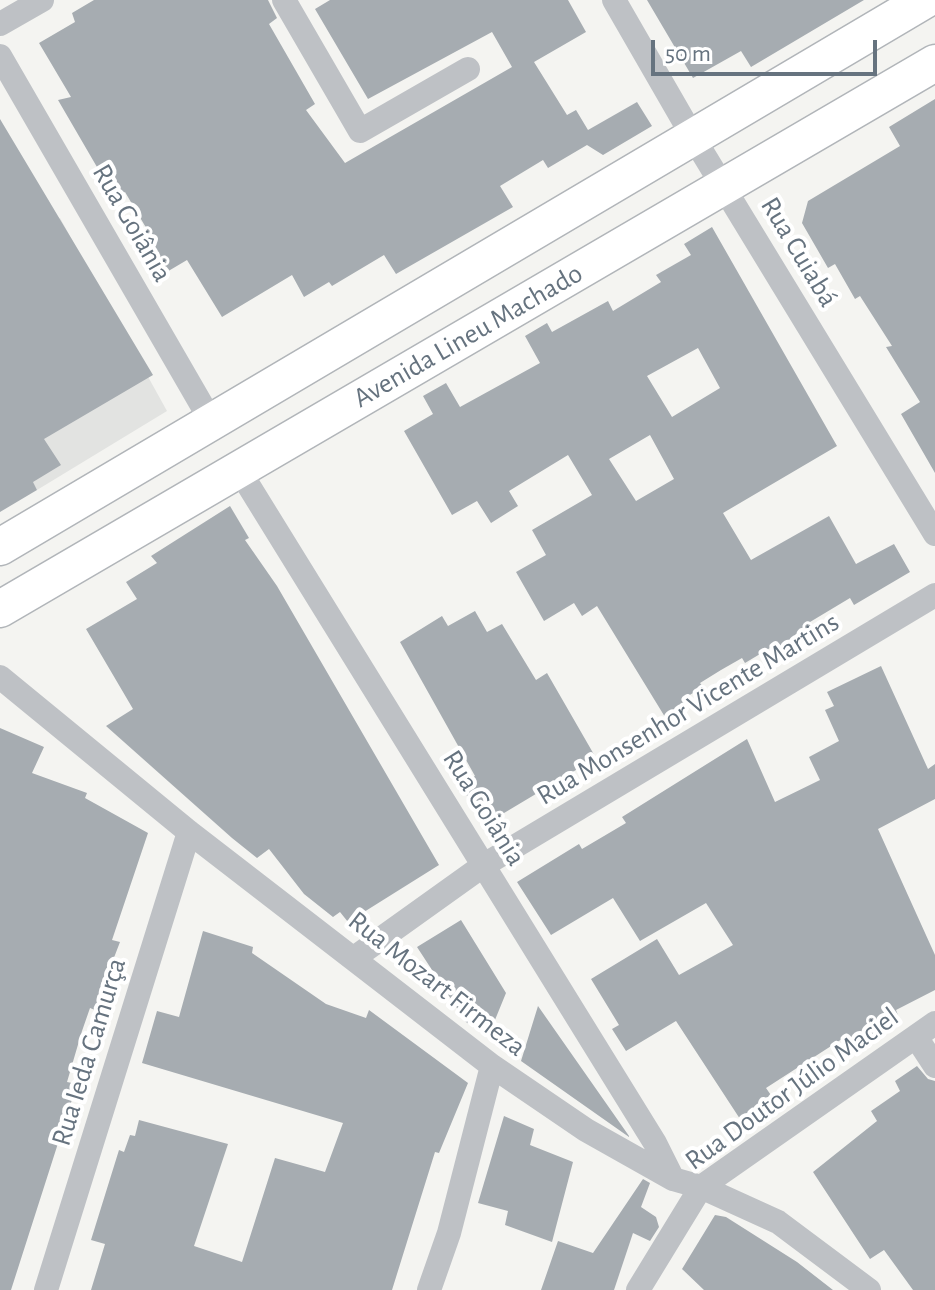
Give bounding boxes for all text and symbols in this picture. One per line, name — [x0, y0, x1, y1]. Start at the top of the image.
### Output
scale bar — [655, 24, 881, 74]
text: 50 m — [665, 42, 711, 66]
street label: Rua Goiânia — [85, 158, 179, 288]
street label: Rua Cuiabá — [753, 191, 845, 313]
street label: Avenida Lineu Machado — [347, 257, 589, 415]
street label: Rua Monsenhor Vicente Martins — [531, 605, 845, 813]
street label: Rua Goiânia — [435, 744, 533, 872]
street label: Rua Mozart Firmeza — [341, 904, 533, 1064]
street label: Rua Ieda Camurça — [44, 954, 134, 1150]
street label: Rua Doutor Júlio Maciel — [679, 1000, 905, 1178]

